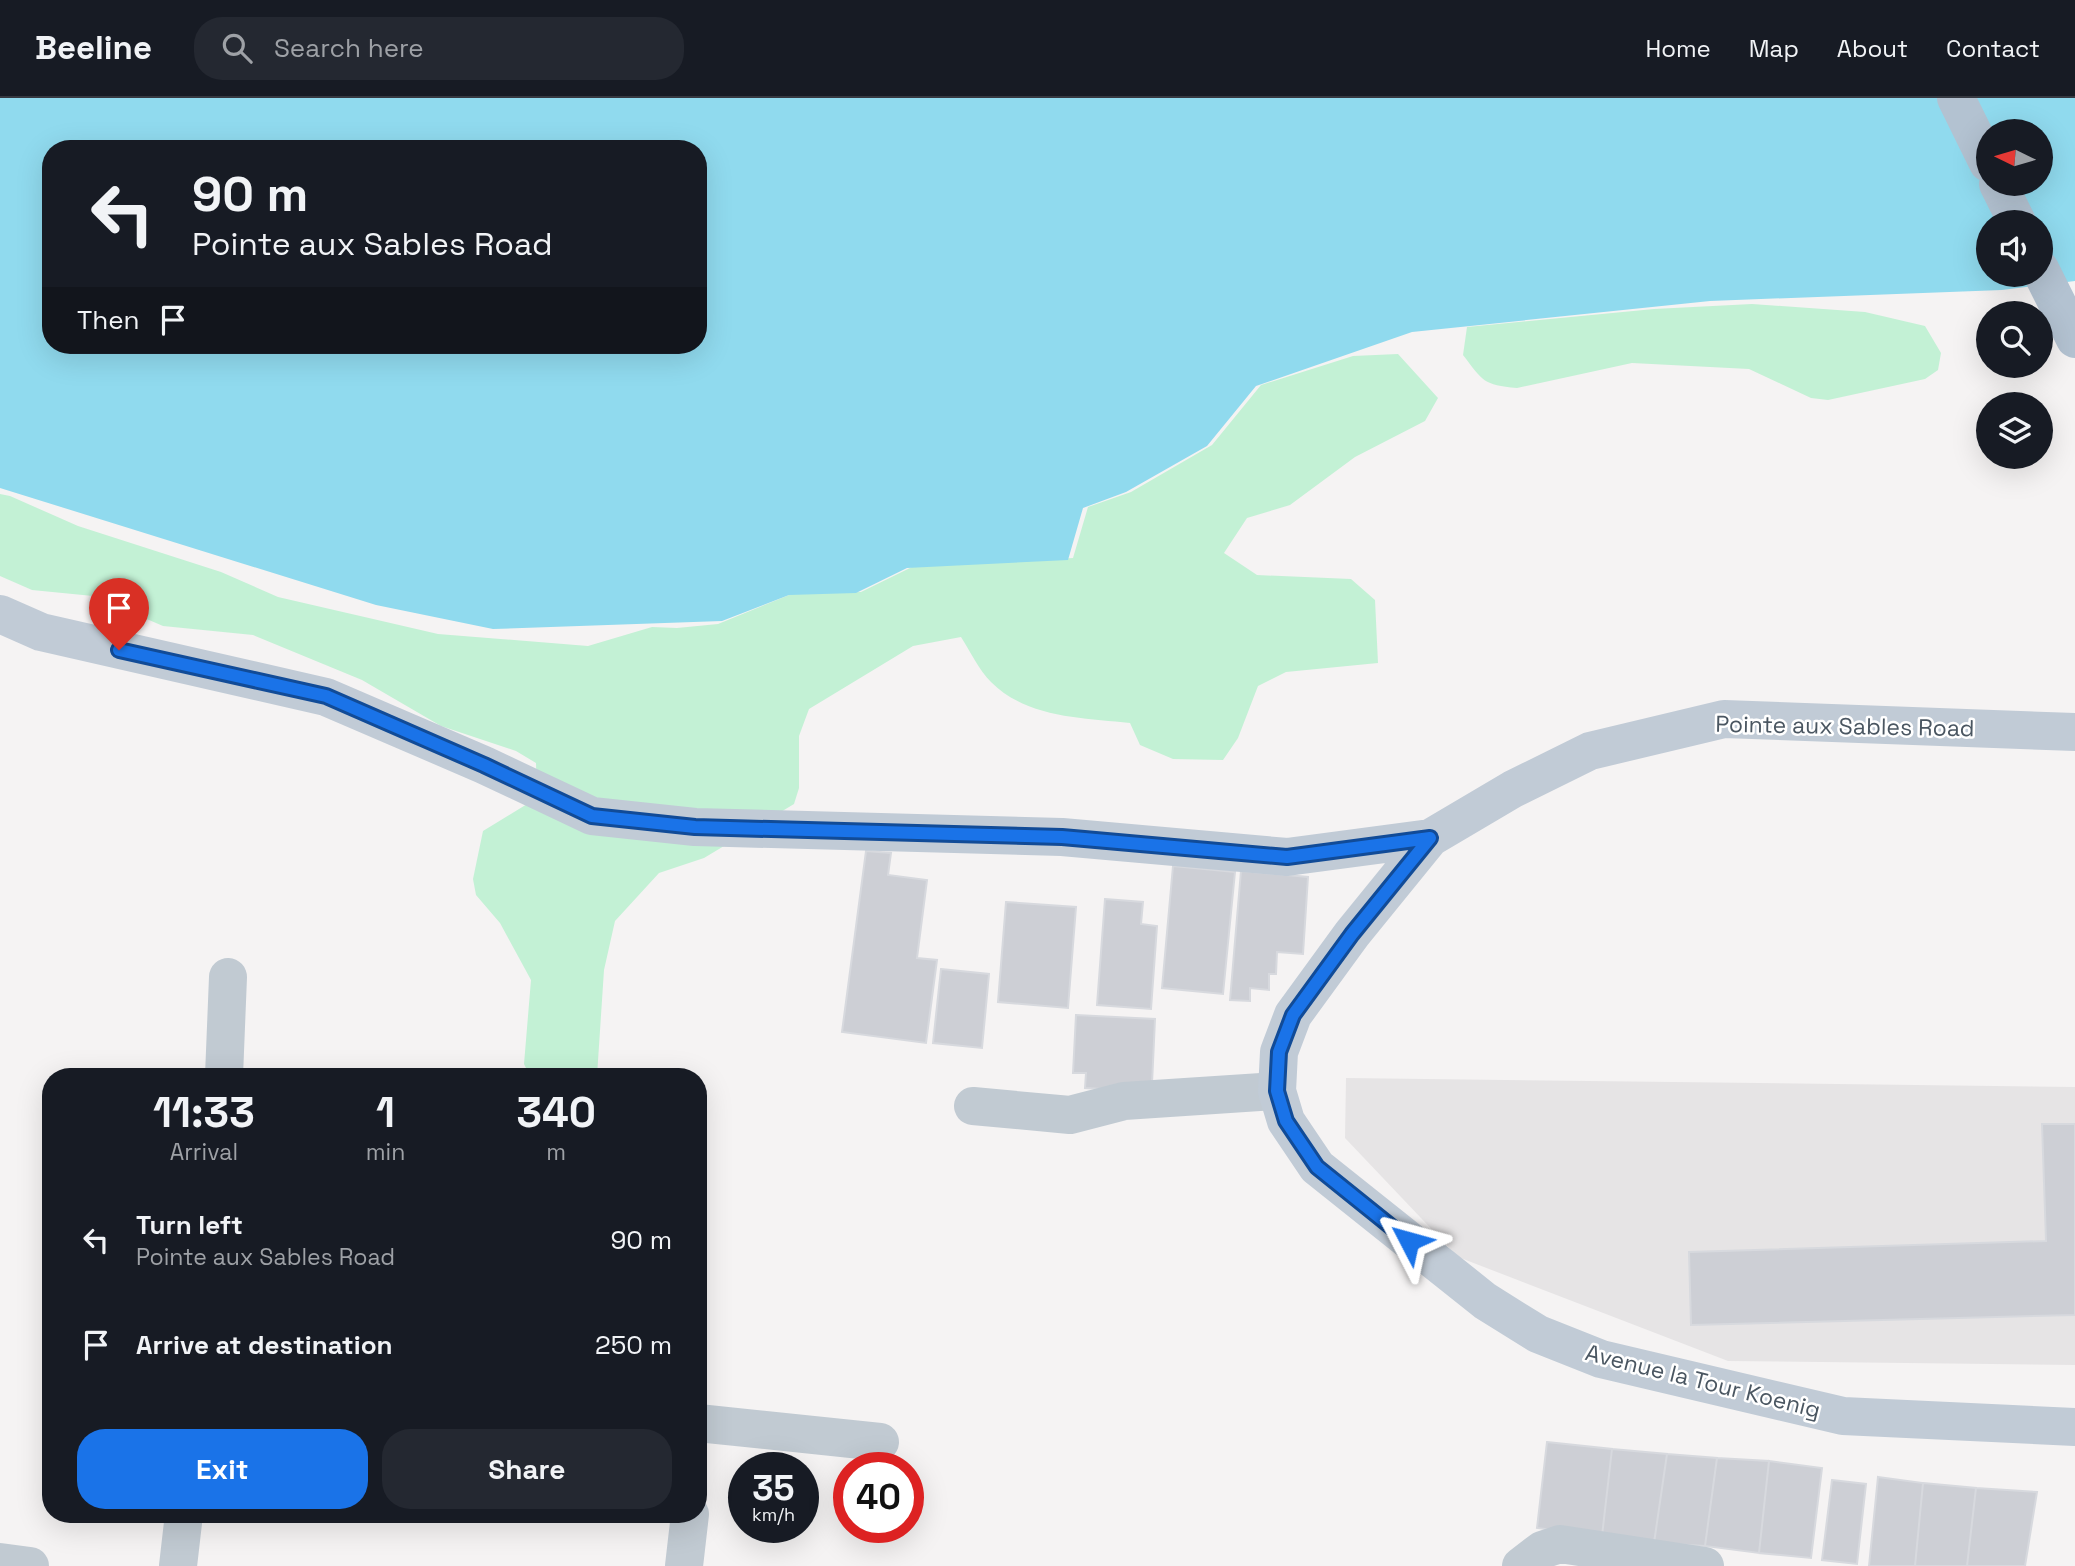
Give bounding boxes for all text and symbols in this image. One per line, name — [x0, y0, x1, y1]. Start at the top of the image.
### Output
search box — [194, 17, 684, 80]
text: Beeline — [35, 27, 152, 69]
icon: search — [218, 29, 256, 67]
text: Search here — [274, 31, 424, 65]
text: Home — [1645, 33, 1711, 64]
text: Map — [1749, 33, 1799, 64]
text: About — [1837, 33, 1908, 64]
text: Contact — [1946, 33, 2040, 64]
north arrow — [1976, 119, 2053, 196]
map controls — [1976, 119, 2053, 469]
text: 90 m — [192, 163, 308, 225]
icon: left — [77, 168, 168, 259]
button: sound — [1976, 210, 2053, 287]
text: Pointe aux Sables Road — [192, 224, 553, 264]
icon: arrive — [154, 301, 192, 339]
button: search — [1976, 301, 2053, 378]
text: Then — [77, 303, 140, 337]
button: layers — [1976, 392, 2053, 469]
pin — [89, 578, 149, 650]
icon: arrive — [100, 589, 138, 627]
street label: Pointe aux Sables Road — [1715, 709, 1975, 743]
text: 11:33 — [153, 1086, 255, 1139]
text: 1 — [376, 1086, 395, 1139]
text: 340 — [516, 1086, 596, 1139]
text: Arrival — [170, 1137, 238, 1167]
text: min — [366, 1137, 405, 1167]
text: m — [546, 1137, 566, 1167]
position arrow — [1372, 1204, 1446, 1278]
text: Turn left — [136, 1208, 243, 1242]
icon: left — [77, 1221, 115, 1259]
text: 90 m — [610, 1223, 672, 1257]
text: Pointe aux Sables Road — [136, 1242, 395, 1272]
icon: arrive — [77, 1326, 115, 1364]
text: Arrive at destination — [136, 1328, 393, 1362]
text: 250 m — [595, 1328, 672, 1362]
street label: Avenue la Tour Koenig — [1582, 1337, 1824, 1425]
button: Exit — [77, 1429, 368, 1509]
button: Share — [382, 1429, 672, 1509]
speed limit sign: 40 — [833, 1452, 924, 1543]
text: 35 — [752, 1466, 795, 1510]
text: km/h — [752, 1503, 795, 1526]

